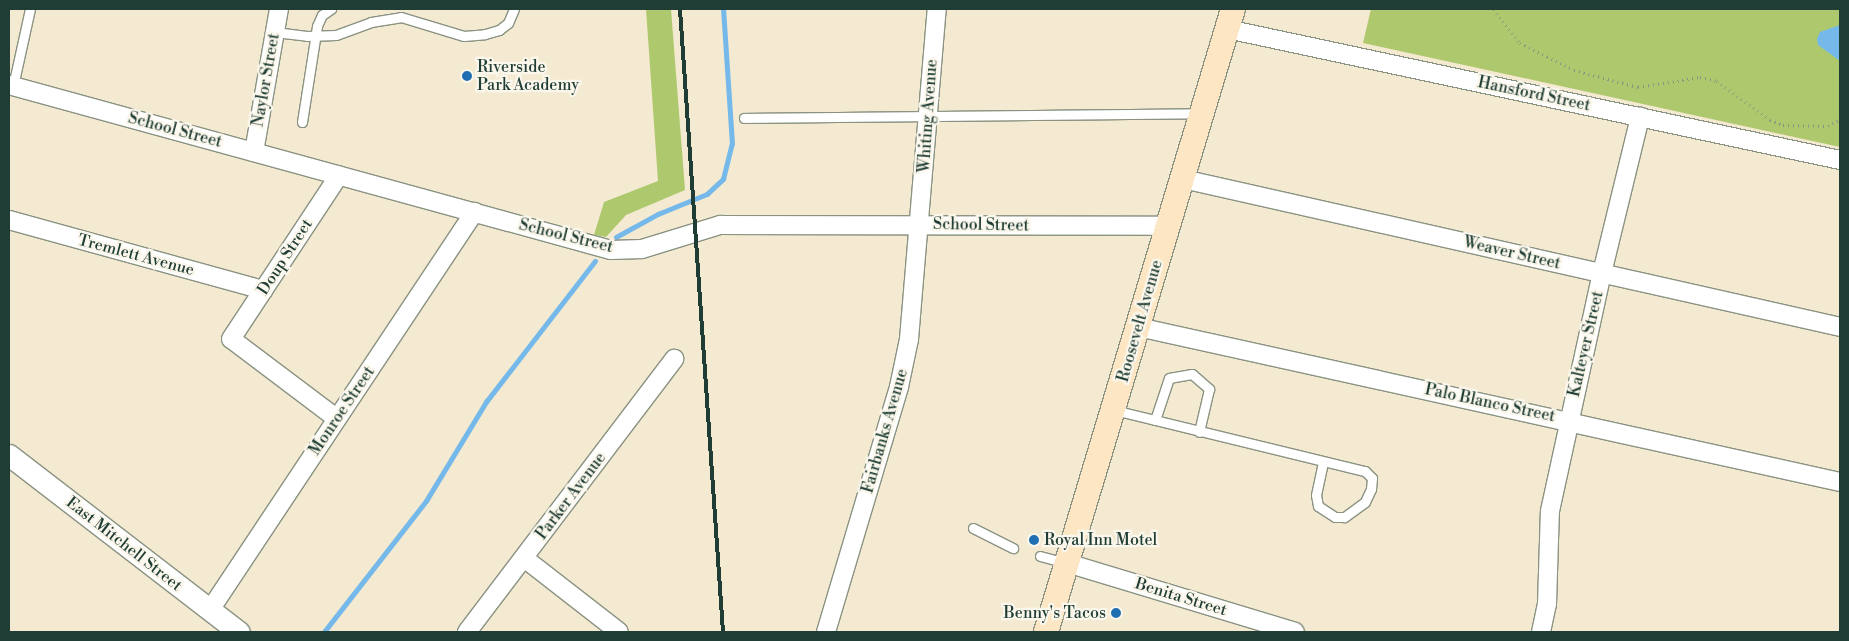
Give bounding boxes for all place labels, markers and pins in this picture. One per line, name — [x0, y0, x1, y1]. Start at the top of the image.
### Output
place label: Riverside Park Academy — [477, 57, 579, 95]
marker: Riverside Park Academy — [461, 70, 473, 82]
place label: Royal Inn Motel — [1044, 530, 1157, 550]
marker: Royal Inn Motel — [1028, 534, 1040, 546]
place label: Benny's Tacos — [1004, 603, 1106, 623]
marker: Benny's Tacos — [1110, 607, 1122, 619]

